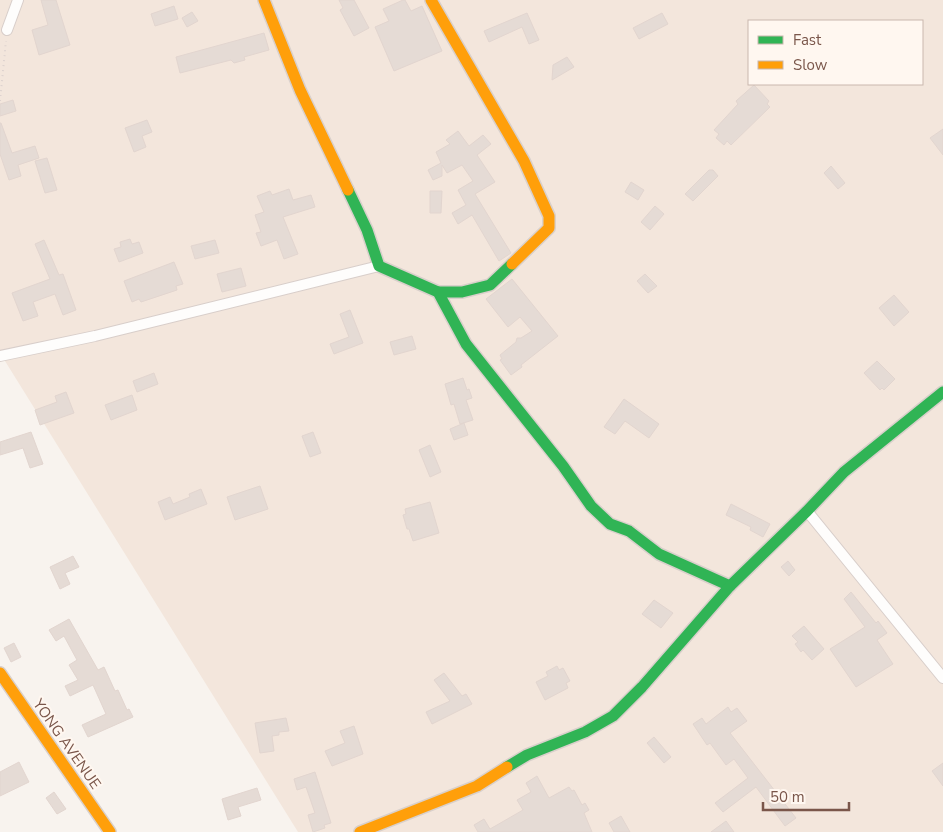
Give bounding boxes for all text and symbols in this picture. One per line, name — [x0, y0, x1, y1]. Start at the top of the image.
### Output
legend — [748, 20, 923, 85]
text: Fast — [793, 30, 822, 50]
text: Slow — [793, 55, 828, 75]
street label: YONG AVENUE — [28, 694, 105, 793]
scale bar — [763, 780, 849, 812]
text: 50 m — [770, 787, 805, 807]

